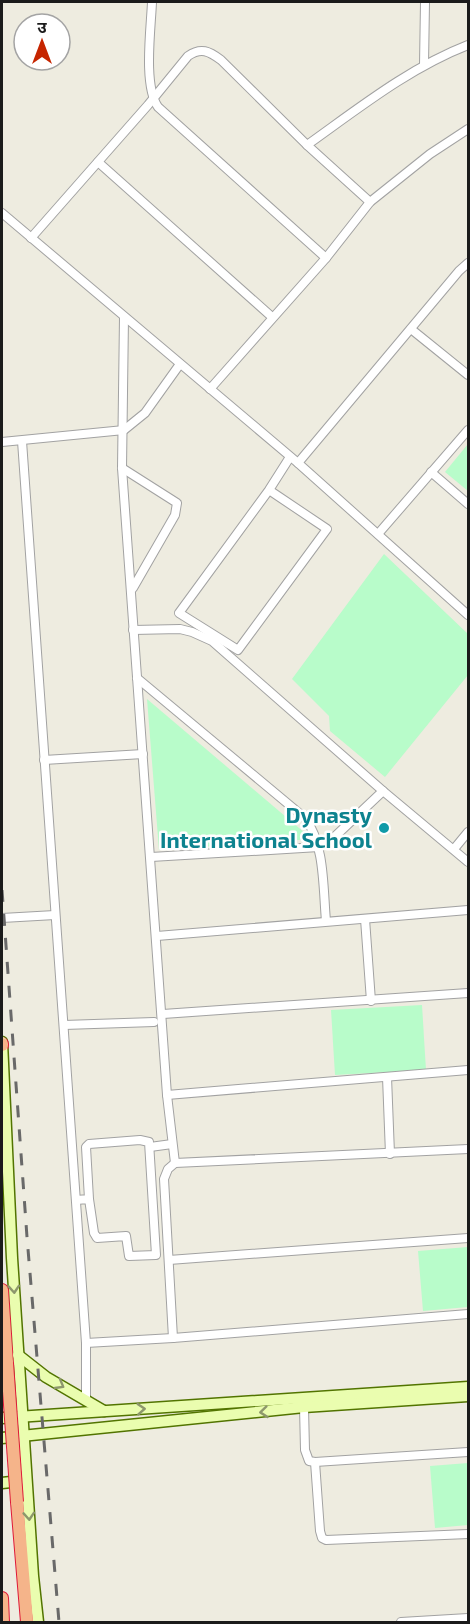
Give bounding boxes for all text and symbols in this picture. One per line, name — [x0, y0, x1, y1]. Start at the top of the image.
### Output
north arrow — [12, 12, 72, 72]
text: उ — [37, 17, 47, 36]
place label: Dynasty International School — [160, 801, 373, 852]
marker: Dynasty International School — [377, 821, 391, 835]
one-way arrow — [7, 1284, 20, 1293]
one-way arrow — [54, 1378, 64, 1390]
one-way arrow — [137, 1403, 146, 1416]
one-way arrow — [259, 1405, 268, 1418]
one-way arrow — [22, 1512, 35, 1521]

